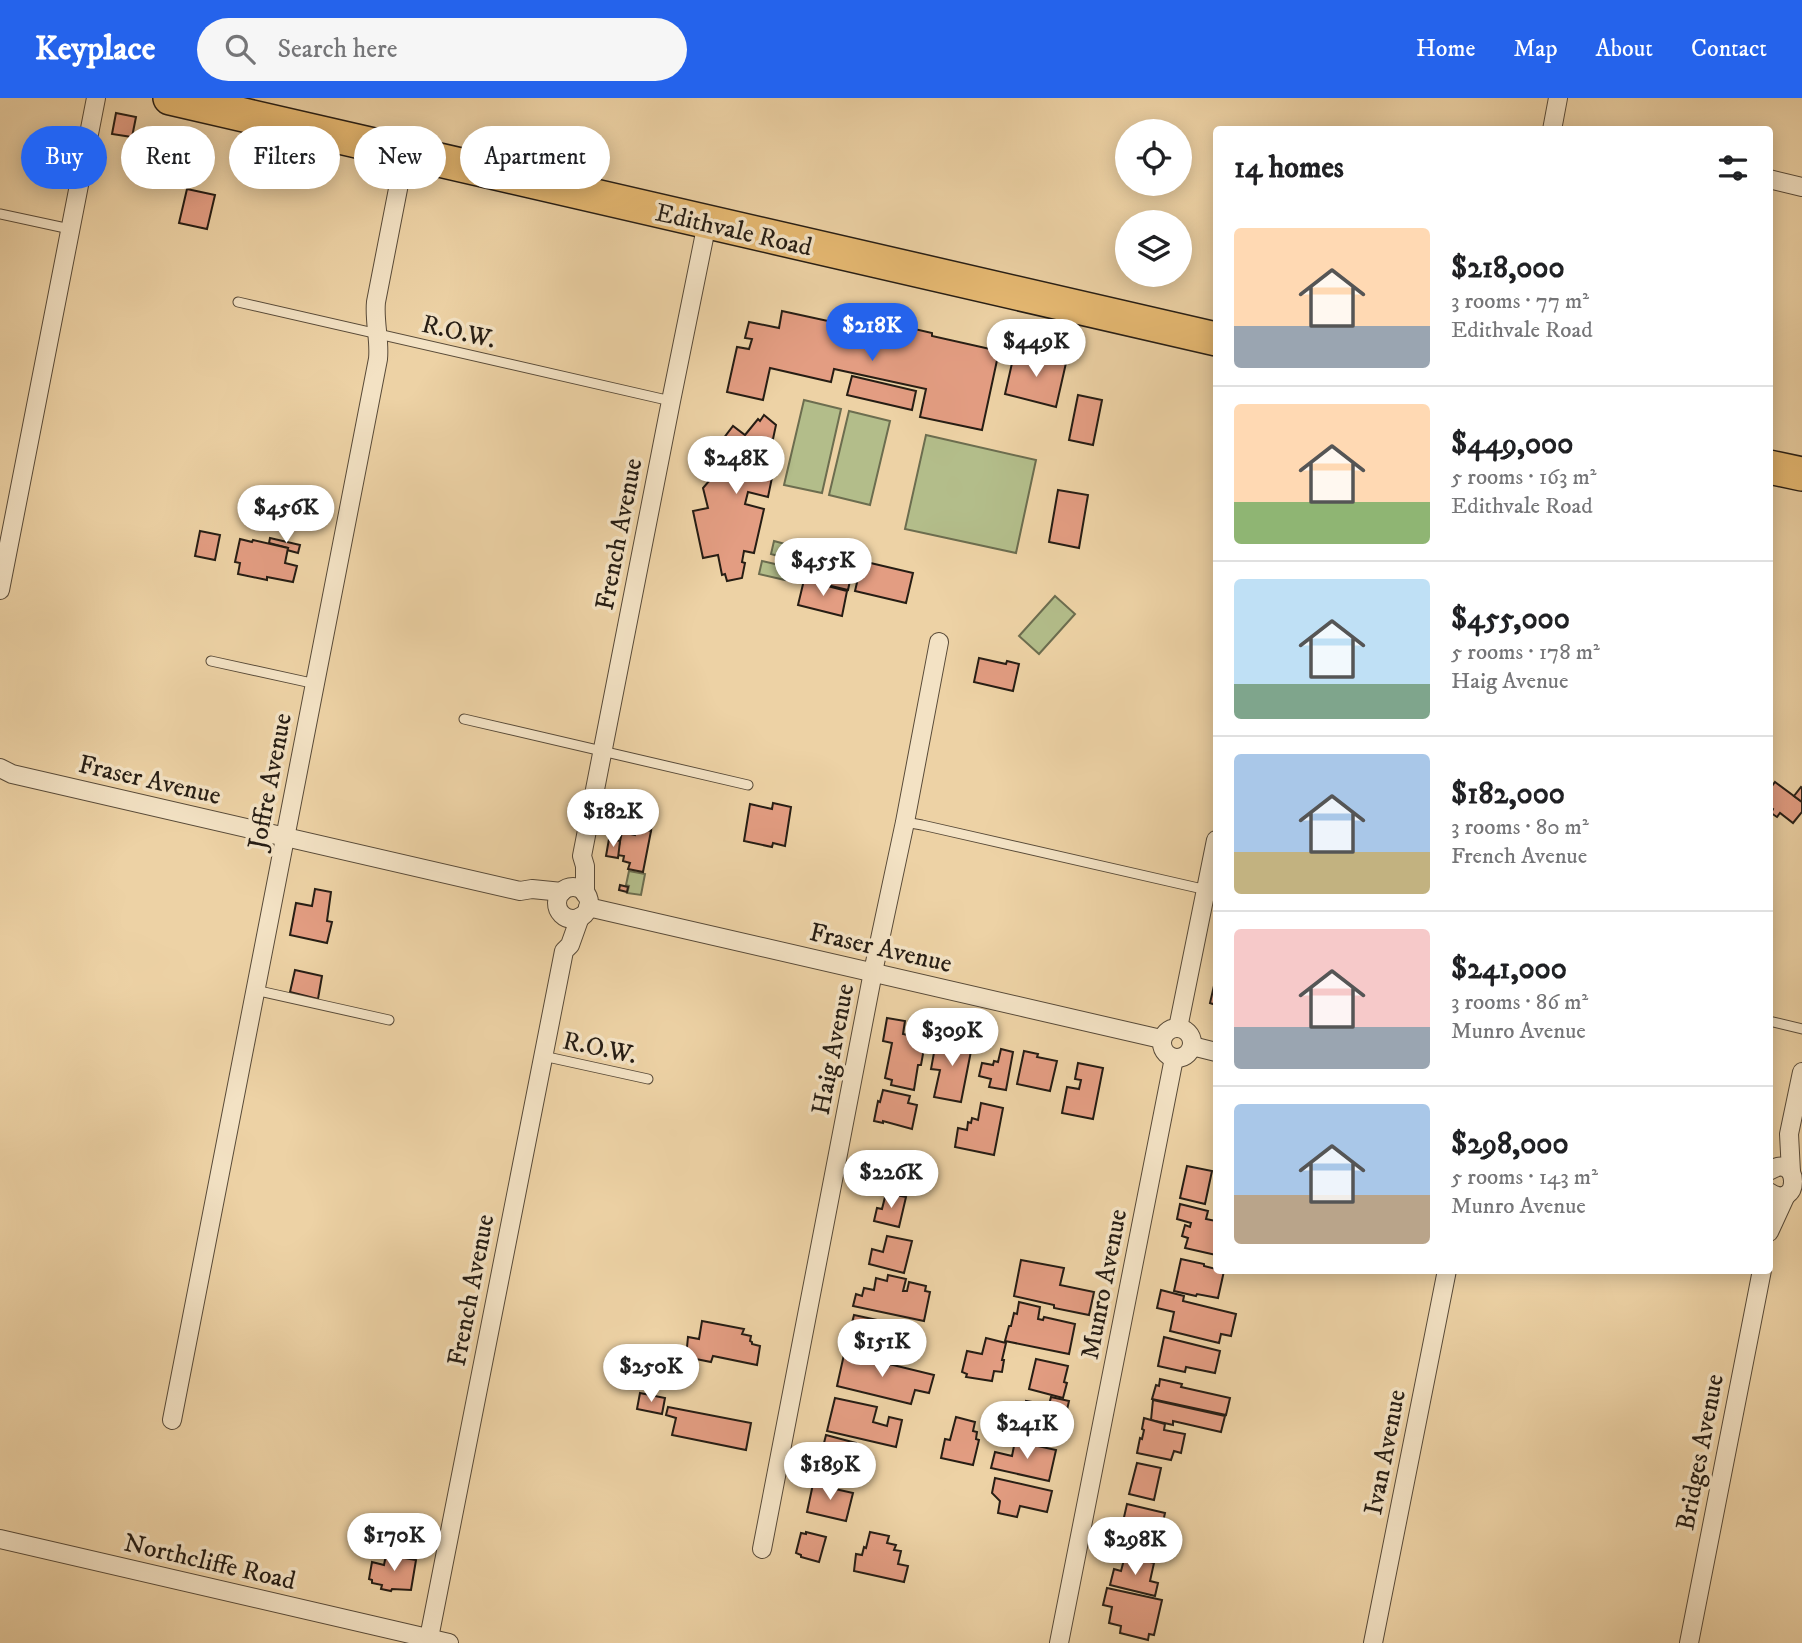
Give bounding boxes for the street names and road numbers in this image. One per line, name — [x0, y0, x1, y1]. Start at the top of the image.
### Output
street label: Edithvale Road — [652, 196, 815, 265]
street label: R.O.W. — [418, 308, 499, 357]
street label: French Avenue — [589, 456, 650, 613]
street label: Joffre Avenue — [241, 710, 300, 854]
street label: Fraser Avenue — [75, 748, 224, 813]
street label: Fraser Avenue — [806, 916, 955, 981]
street label: Haig Avenue — [805, 981, 862, 1118]
street label: R.O.W. — [560, 1025, 640, 1072]
street label: Munro Avenue — [1074, 1206, 1135, 1362]
street label: French Avenue — [441, 1212, 502, 1369]
street label: Bridges Avenue — [1669, 1371, 1732, 1533]
street label: Ivan Avenue — [1357, 1387, 1414, 1518]
street label: Northcliffe Road — [121, 1527, 299, 1598]

